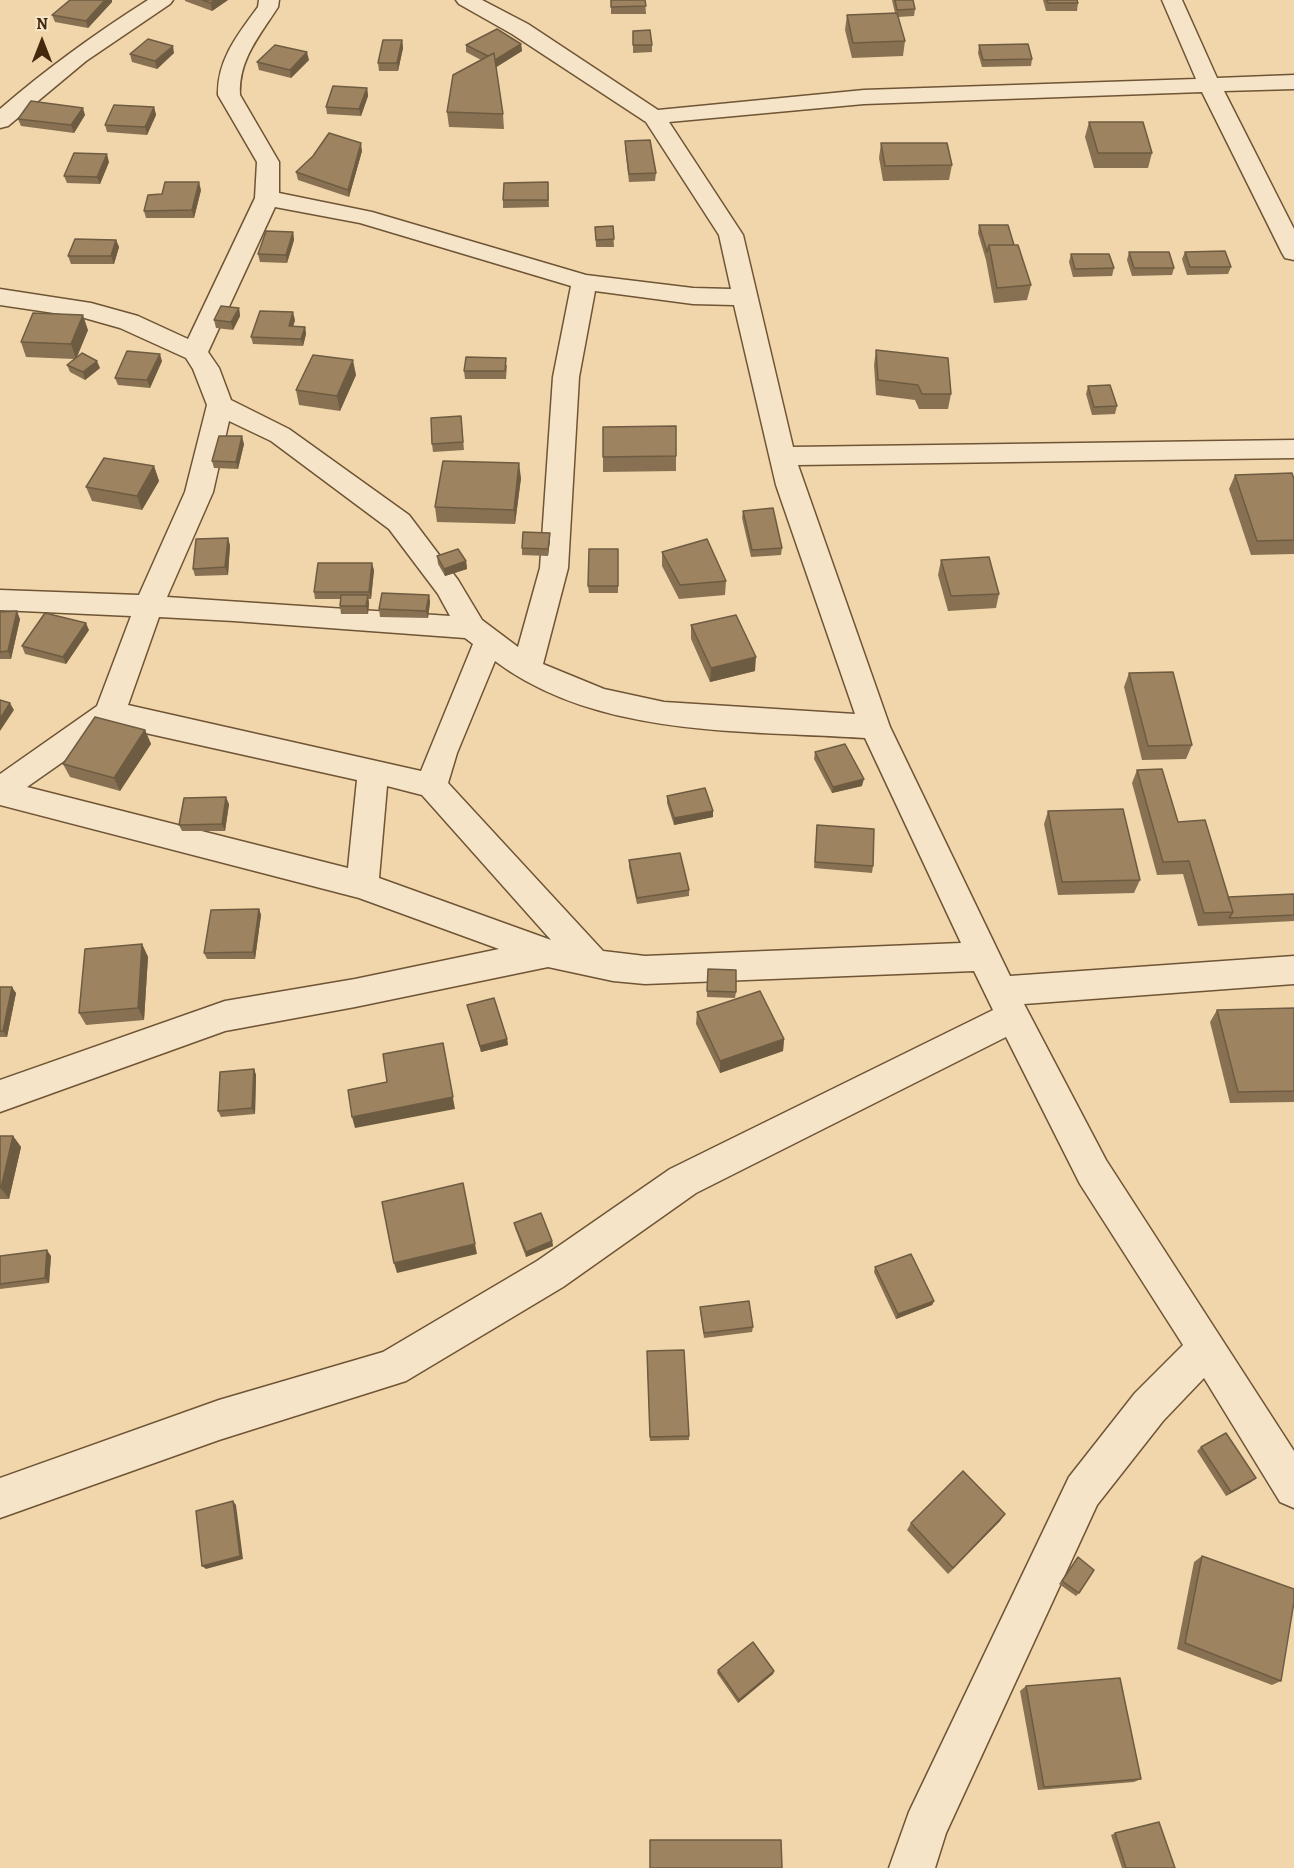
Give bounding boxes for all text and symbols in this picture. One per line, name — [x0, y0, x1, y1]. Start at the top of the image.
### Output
north arrow — [12, 12, 72, 72]
text: N — [36, 13, 48, 35]

